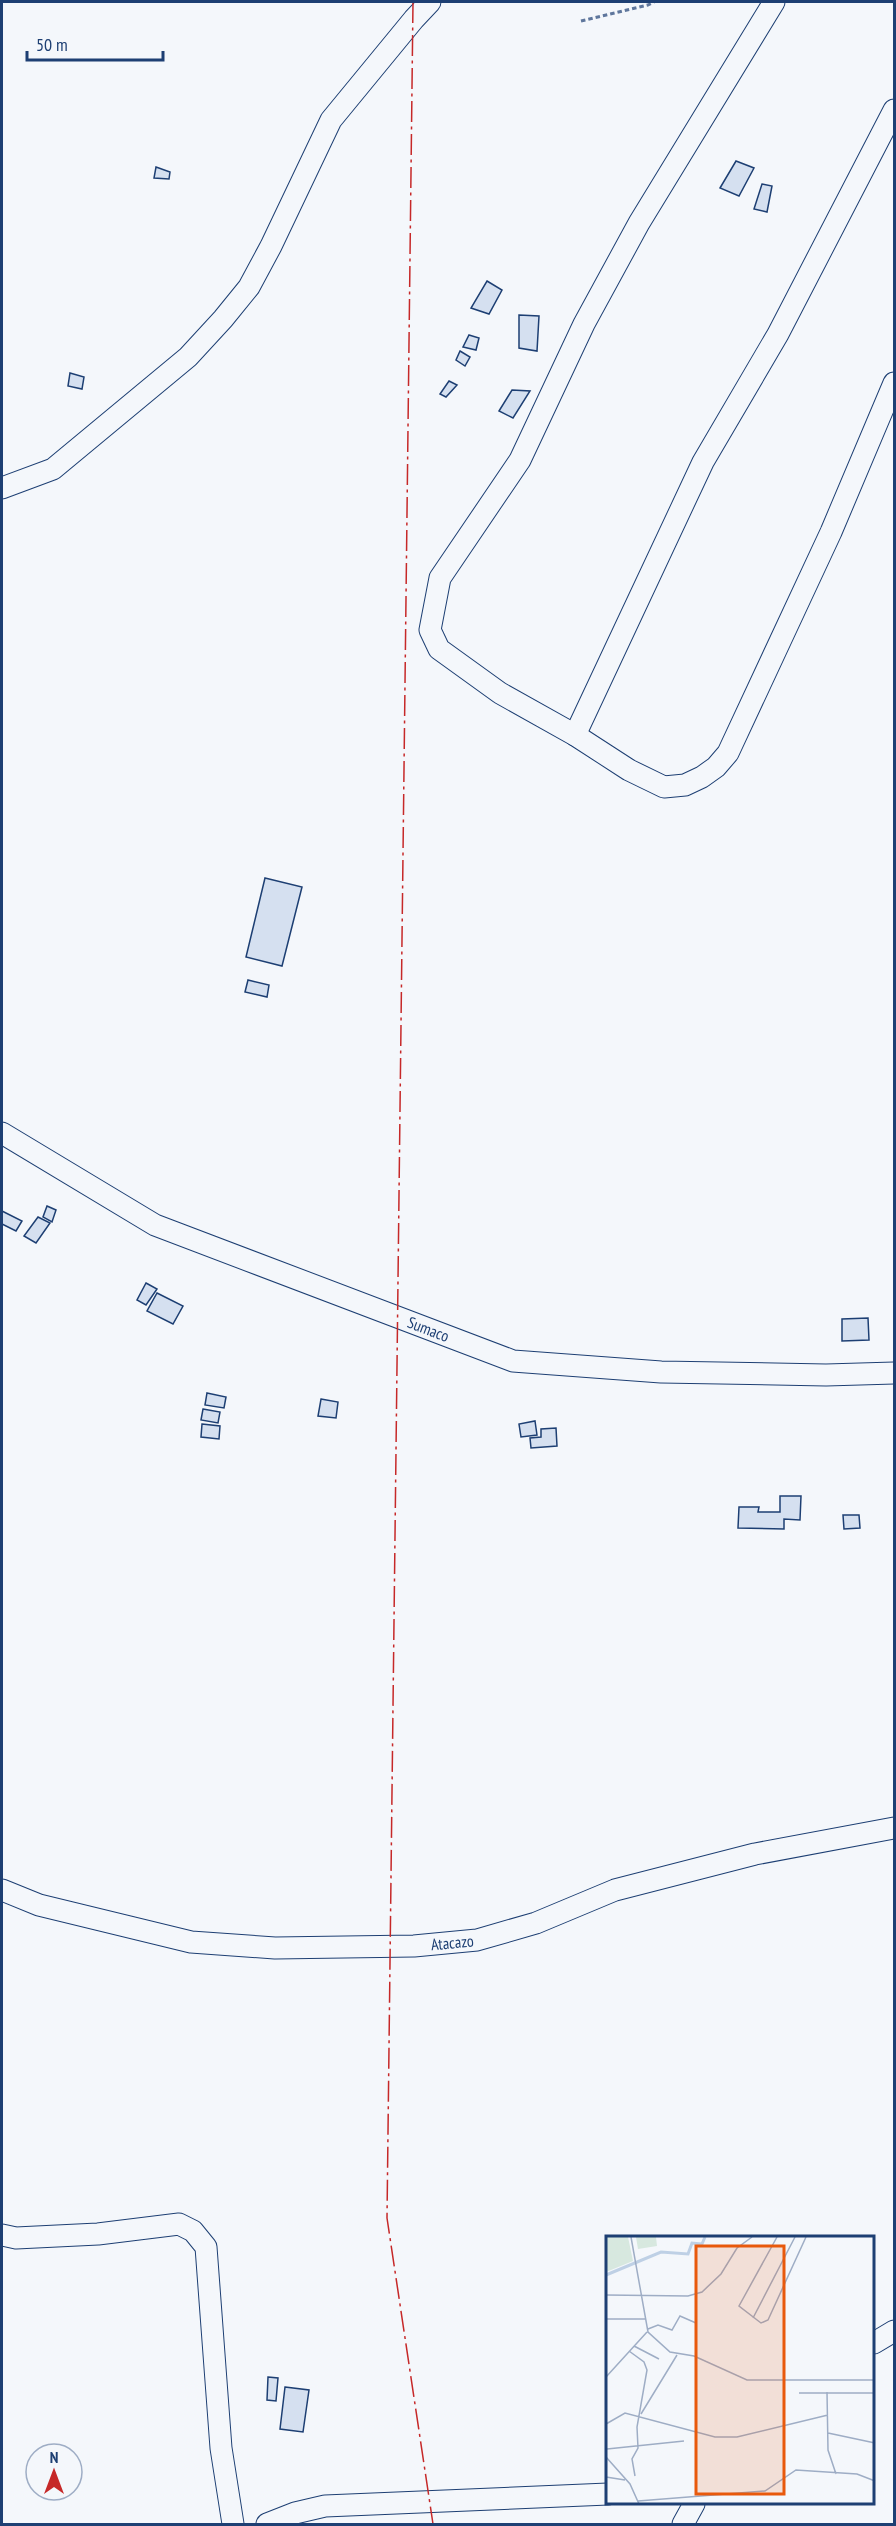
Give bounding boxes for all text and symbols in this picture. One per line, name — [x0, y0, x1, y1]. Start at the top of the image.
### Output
scale bar — [27, 24, 164, 62]
text: 50 m — [36, 33, 68, 56]
street label: Sumaco — [405, 1312, 452, 1346]
street label: Atacazo — [430, 1930, 475, 1954]
inset map — [606, 2236, 875, 2505]
north arrow — [24, 2442, 84, 2502]
text: N — [50, 2447, 58, 2467]

